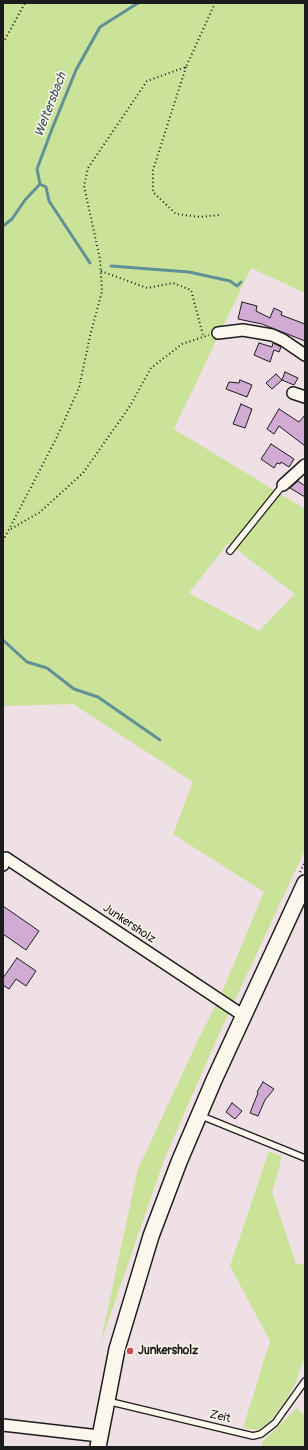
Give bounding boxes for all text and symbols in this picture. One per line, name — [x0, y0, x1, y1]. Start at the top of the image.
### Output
water label: Weltersbach — [32, 71, 70, 139]
street label: Junkersholz — [100, 901, 158, 947]
place label: Junkersholz — [138, 1344, 198, 1358]
marker: Junkersholz — [125, 1346, 135, 1356]
street label: Zeit — [208, 1408, 232, 1426]

